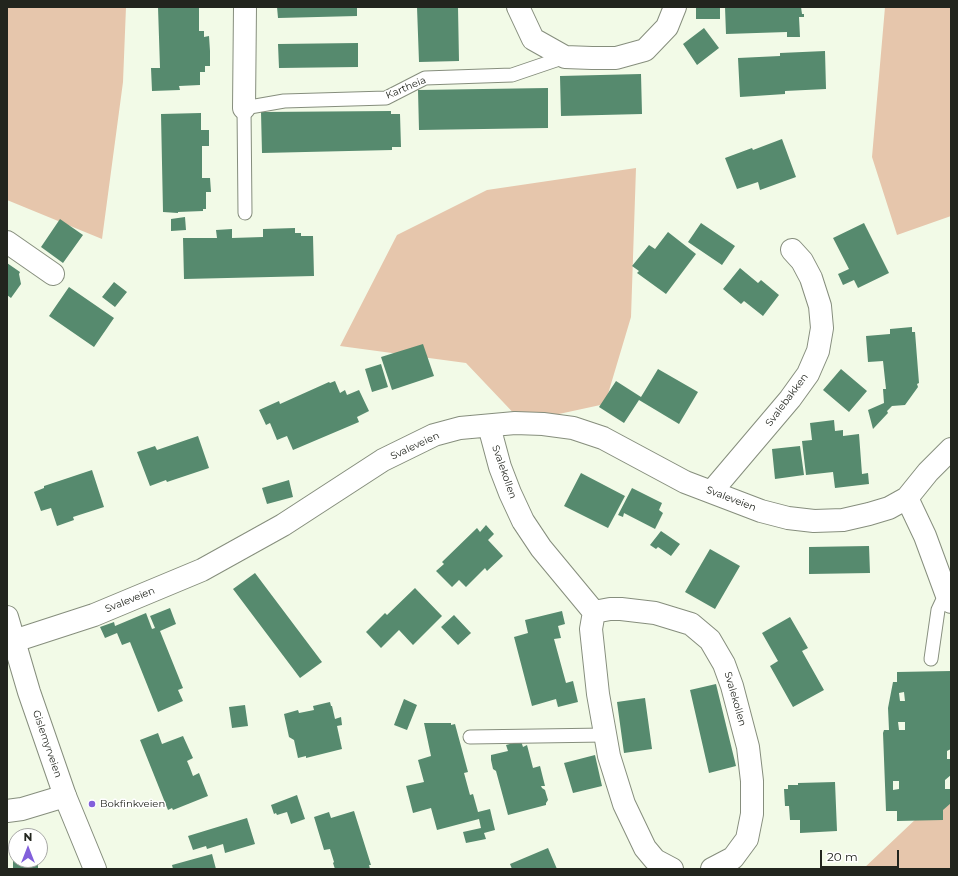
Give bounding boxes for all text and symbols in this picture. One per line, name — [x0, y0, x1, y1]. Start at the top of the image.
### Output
street label: Kartheia — [384, 74, 428, 102]
street label: Svalebakken — [763, 371, 811, 429]
street label: Svaleveien — [389, 429, 441, 463]
street label: Svalekollen — [489, 444, 519, 500]
street label: Svaleveien — [704, 484, 758, 514]
street label: Svaleveien — [103, 585, 157, 615]
street label: Svalekollen — [721, 670, 749, 728]
street label: Gislemyrveien — [30, 709, 64, 779]
place label: Bokfinkveien — [100, 798, 165, 810]
marker: Bokfinkveien — [87, 799, 97, 809]
north arrow — [8, 828, 48, 868]
text: N — [24, 830, 32, 844]
scale bar — [822, 842, 901, 868]
text: 20 m — [827, 849, 858, 864]

